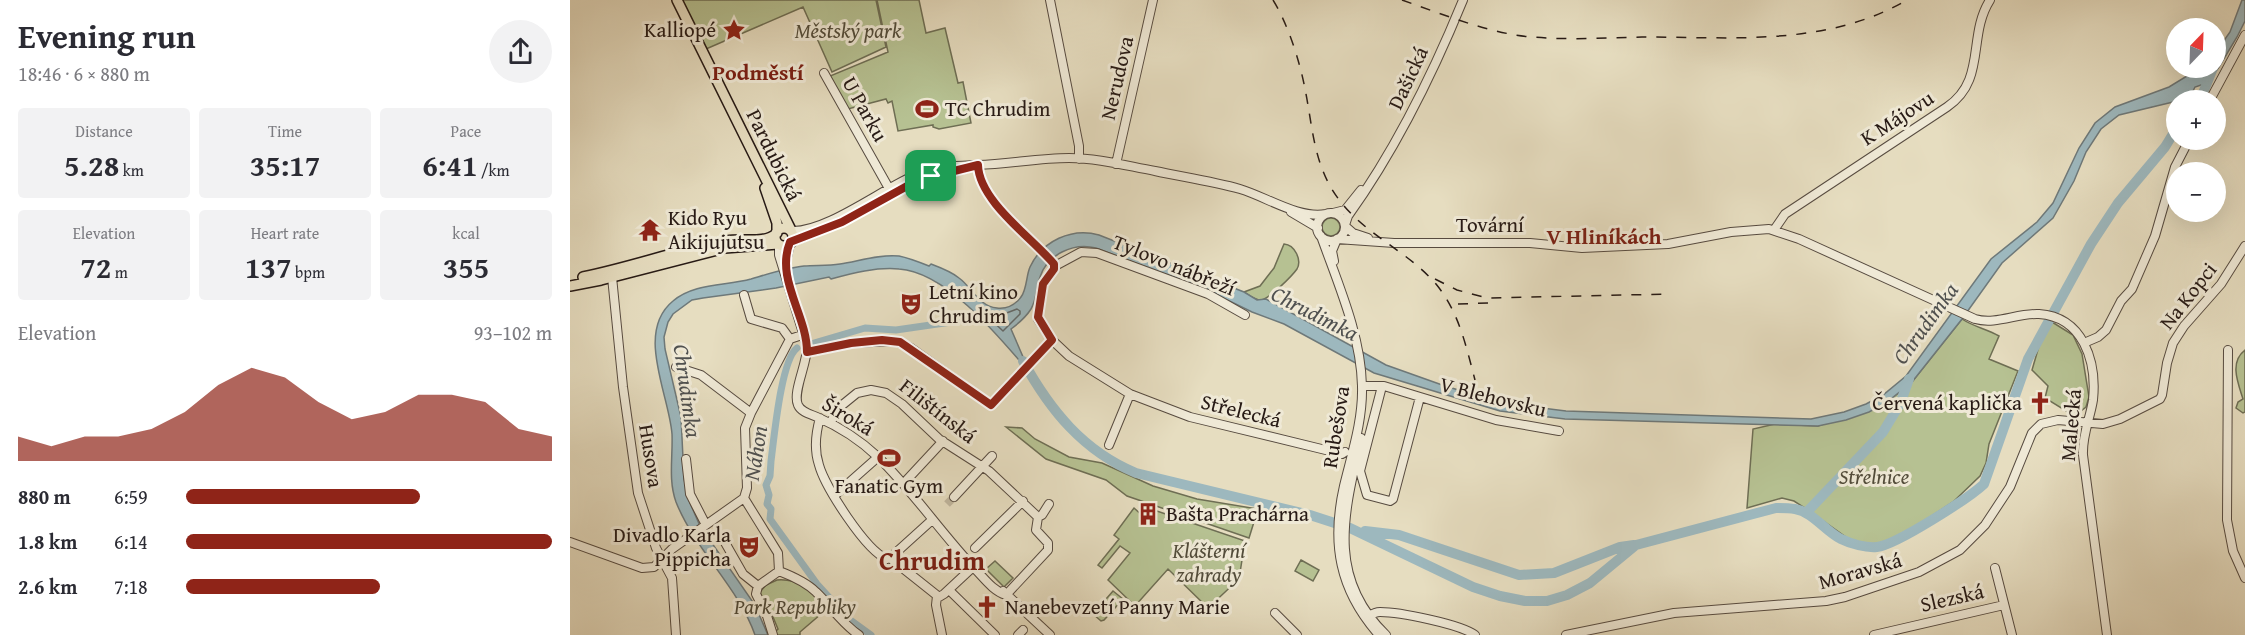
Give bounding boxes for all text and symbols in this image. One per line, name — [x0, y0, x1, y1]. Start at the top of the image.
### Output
text: Evening run — [18, 12, 195, 60]
place label: Kalliopé — [644, 14, 716, 45]
park label: Městský park — [795, 15, 902, 46]
place icon: Kalliopé — [721, 17, 747, 43]
north arrow — [2166, 18, 2226, 78]
map controls — [2166, 18, 2226, 222]
button: share — [489, 20, 552, 83]
street label: Nerudova — [1092, 33, 1141, 123]
street label: Dašická — [1379, 41, 1436, 114]
district label: Podměstí — [712, 56, 805, 88]
text: 18:46 · 6 × 880 m — [18, 59, 150, 88]
street label: U Parku — [835, 70, 896, 148]
street label: K Májovu — [1854, 82, 1940, 153]
button: + — [2166, 90, 2226, 150]
place label: TC Chrudim — [945, 93, 1050, 124]
sports icon: TC Chrudim — [914, 96, 940, 122]
street label: Pardubická — [739, 104, 810, 206]
text: Distance — [75, 119, 133, 143]
text: Time — [268, 119, 302, 143]
text: Pace — [451, 119, 481, 143]
text: 5.28 — [64, 143, 119, 187]
text: 35:17 — [250, 143, 320, 187]
text: 6:41 — [422, 143, 477, 187]
pin — [905, 150, 956, 201]
text: km — [119, 158, 144, 182]
text: /km — [477, 158, 510, 182]
icon: arrive — [914, 159, 947, 192]
button: − — [2166, 162, 2226, 222]
place label: Kido Ryu Aikijujutsu — [668, 202, 765, 257]
street label: Tovární — [1456, 209, 1525, 240]
temple icon: Kido Ryu Aikijujutsu — [637, 217, 663, 243]
district label: V Hliníkách — [1547, 220, 1661, 252]
text: Elevation — [73, 221, 135, 245]
text: Heart rate — [251, 221, 319, 245]
text: kcal — [452, 221, 480, 245]
street label: Tylovo nábřeží — [1108, 226, 1241, 304]
text: 72 — [80, 245, 111, 289]
text: 137 — [245, 245, 292, 289]
text: 355 — [443, 245, 489, 289]
street label: Na Kopci — [2151, 255, 2224, 336]
text: m — [111, 260, 128, 284]
text: bpm — [292, 260, 325, 284]
place label: Letní kino Chrudim — [929, 276, 1018, 331]
water label: Chrudimka — [1884, 276, 1966, 370]
water label: Chrudimka — [1266, 277, 1364, 349]
theatre icon: Letní kino Chrudim — [898, 291, 924, 317]
text: Elevation — [18, 318, 96, 347]
text: 93–102 m — [474, 318, 552, 347]
water label: Chrudimka — [666, 342, 710, 440]
street label: V Blehovsku — [1437, 368, 1550, 425]
street label: Filištínská — [893, 371, 983, 451]
street label: Rubešova — [1314, 384, 1357, 470]
street label: Střelecká — [1198, 386, 1284, 435]
place label: Červená kaplička — [1872, 387, 2022, 418]
street label: Malecká — [2052, 387, 2089, 462]
street label: Široká — [816, 388, 880, 443]
church icon: Červená kaplička — [2027, 390, 2053, 416]
street label: Husova — [631, 422, 672, 490]
water label: Náhon — [735, 423, 775, 484]
sports icon: Fanatic Gym — [876, 445, 902, 471]
park label: Střelnice — [1839, 461, 1909, 492]
place label: Fanatic Gym — [835, 470, 943, 501]
text: 880 m — [18, 482, 71, 511]
text: 6:59 — [114, 482, 148, 511]
place label: Bašta Prachárna — [1166, 498, 1309, 529]
building icon: Bašta Prachárna — [1135, 501, 1161, 527]
place label: Divadlo Karla Pippicha — [613, 519, 731, 574]
text: 1.8 km — [18, 527, 77, 556]
text: 6:14 — [114, 527, 148, 556]
theatre icon: Divadlo Karla Pippicha — [736, 534, 762, 560]
park label: Klášterní zahrady — [1172, 535, 1248, 590]
district label: Chrudim — [879, 540, 985, 580]
street label: Moravská — [1815, 544, 1905, 597]
text: 2.6 km — [18, 572, 77, 601]
text: 7:18 — [114, 572, 148, 601]
street label: Slezská — [1917, 575, 1987, 620]
park label: Park Republiky — [733, 591, 856, 622]
place label: Nanebevzetí Panny Marie — [1005, 591, 1230, 622]
church icon: Nanebevzetí Panny Marie — [974, 594, 1000, 620]

